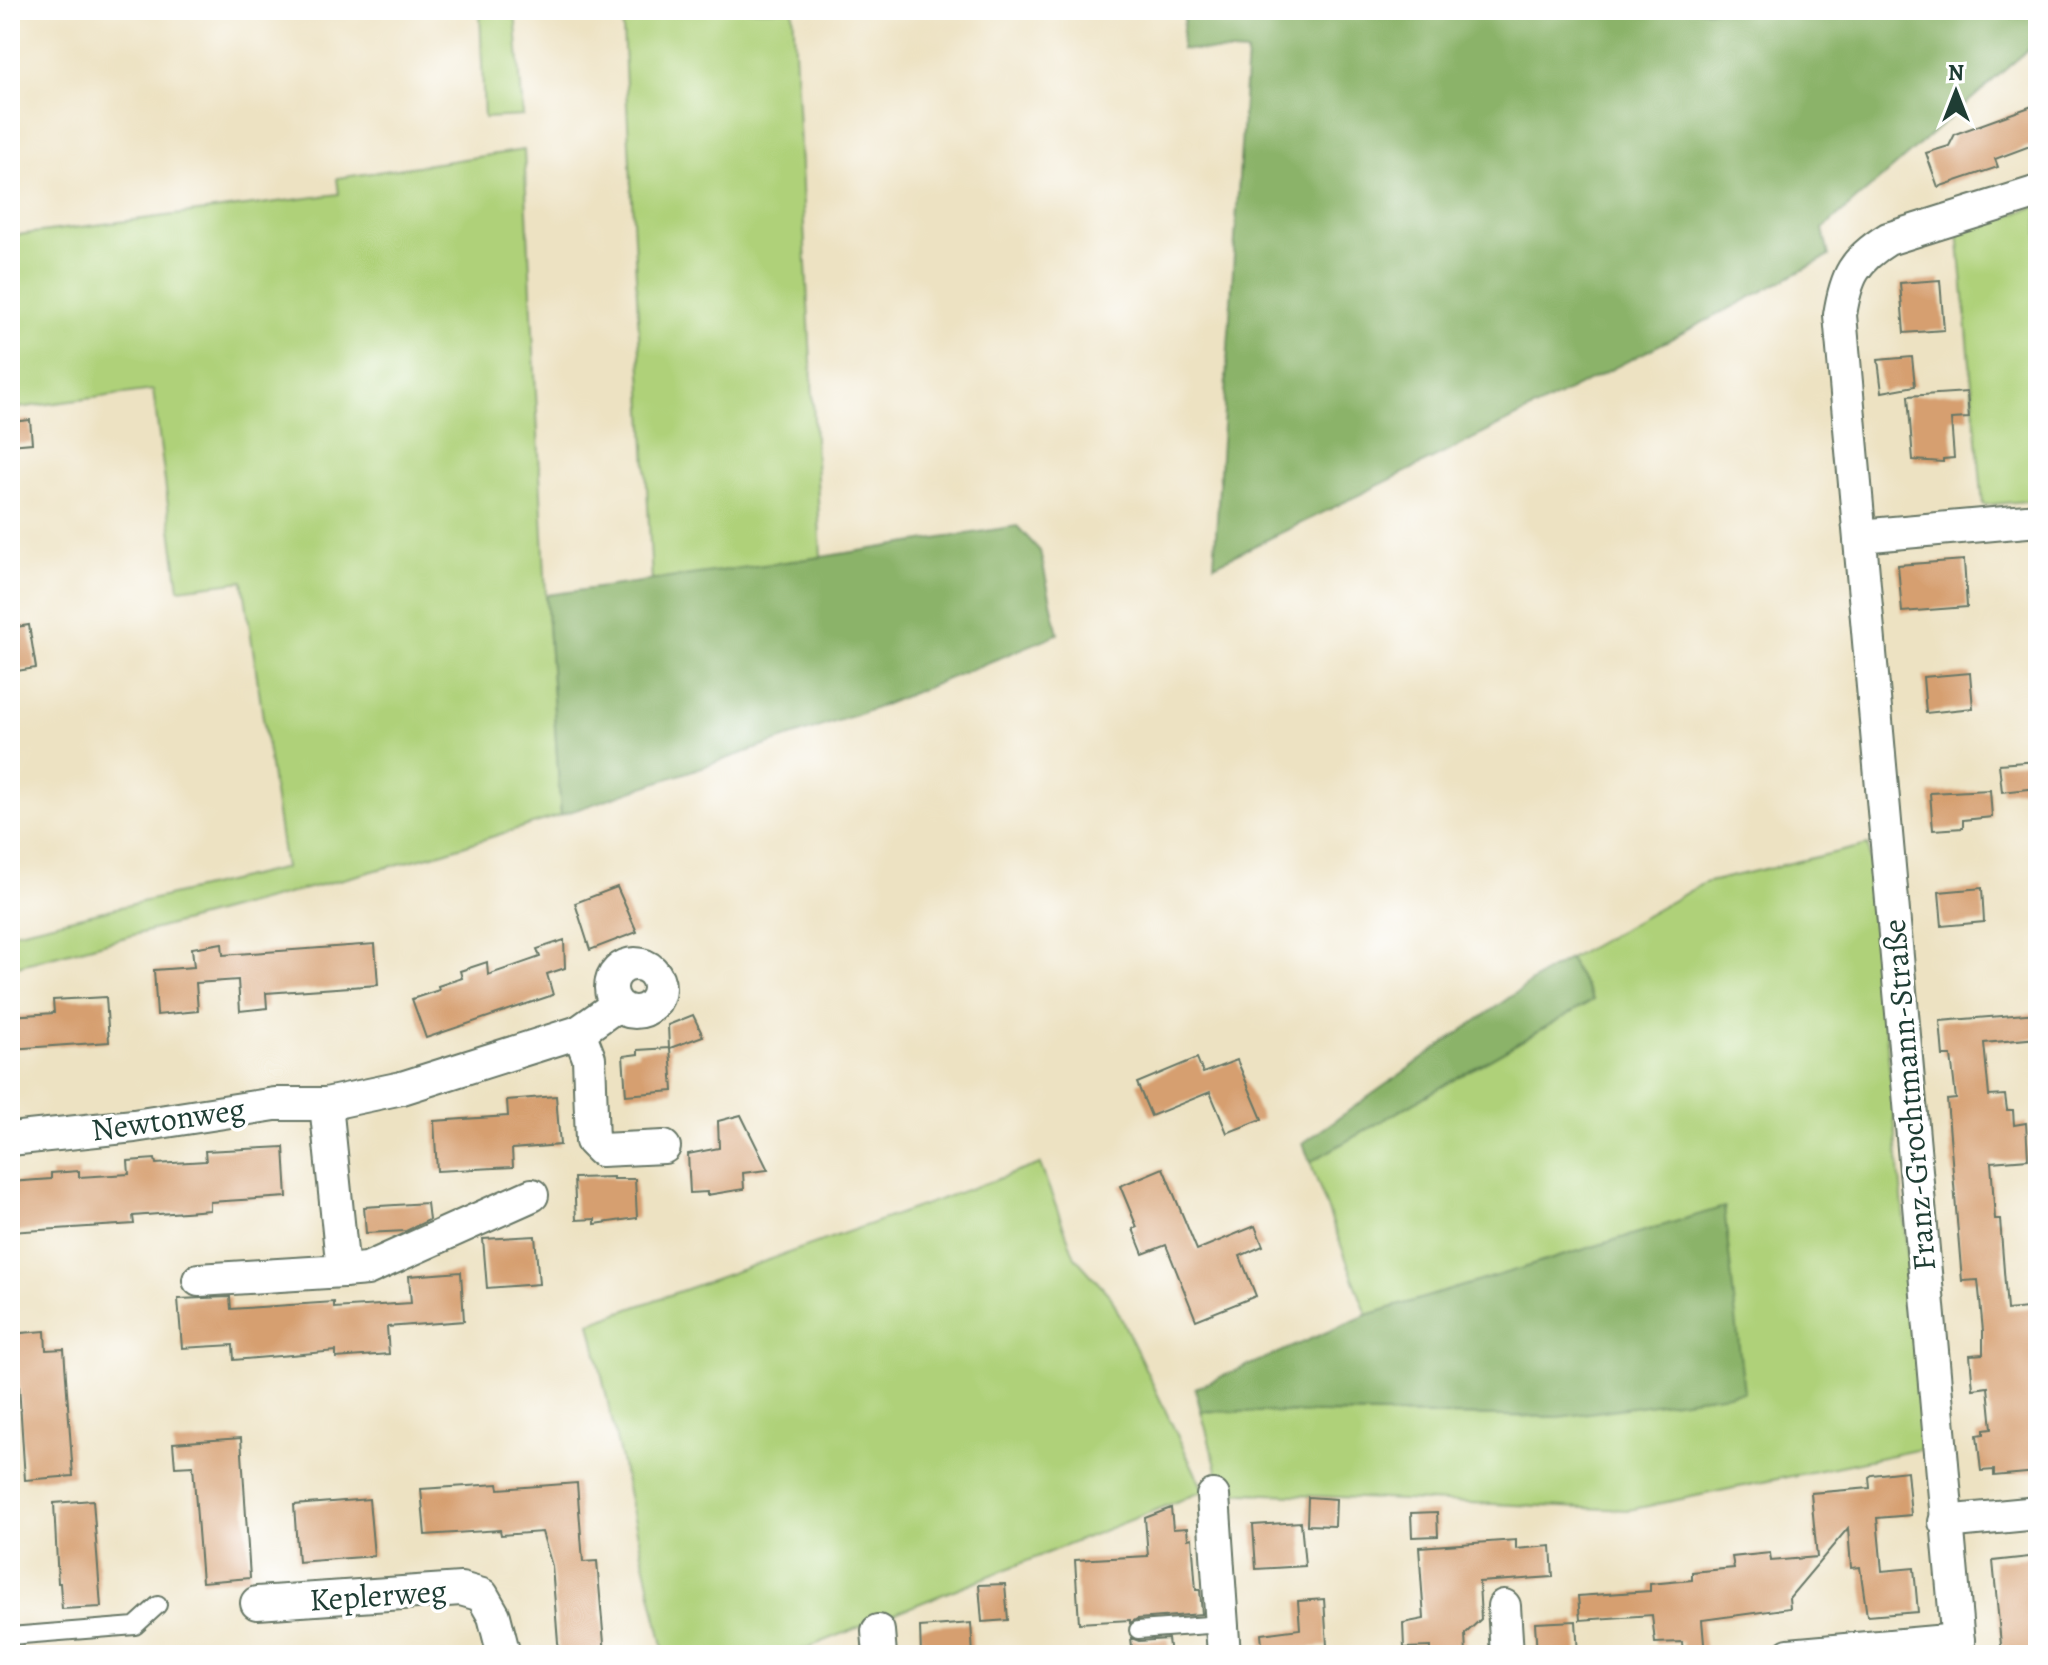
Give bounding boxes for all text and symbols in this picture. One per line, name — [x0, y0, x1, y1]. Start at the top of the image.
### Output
north arrow — [1916, 52, 1996, 132]
text: N — [1948, 58, 1964, 88]
street label: Franz-Grochtmann-Straße — [1872, 917, 1946, 1273]
street label: Newtonweg — [88, 1086, 248, 1152]
street label: Keplerweg — [308, 1568, 448, 1622]

